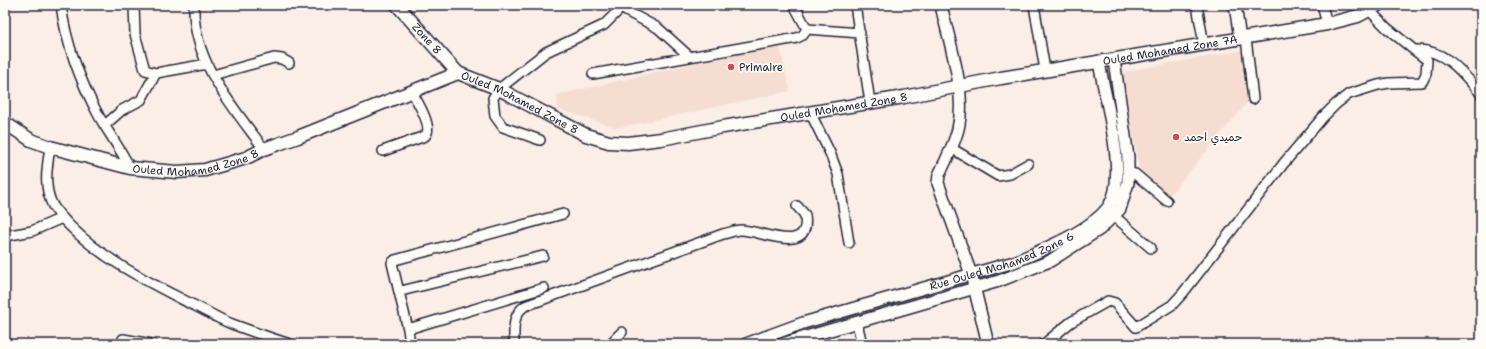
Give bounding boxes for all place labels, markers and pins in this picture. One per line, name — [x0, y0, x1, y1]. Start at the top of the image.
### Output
place label: Primaire — [739, 60, 783, 75]
marker: Primaire — [726, 62, 736, 72]
place label: حميدي احمد — [1184, 130, 1242, 146]
marker: حميدي احمد — [1171, 132, 1181, 142]

